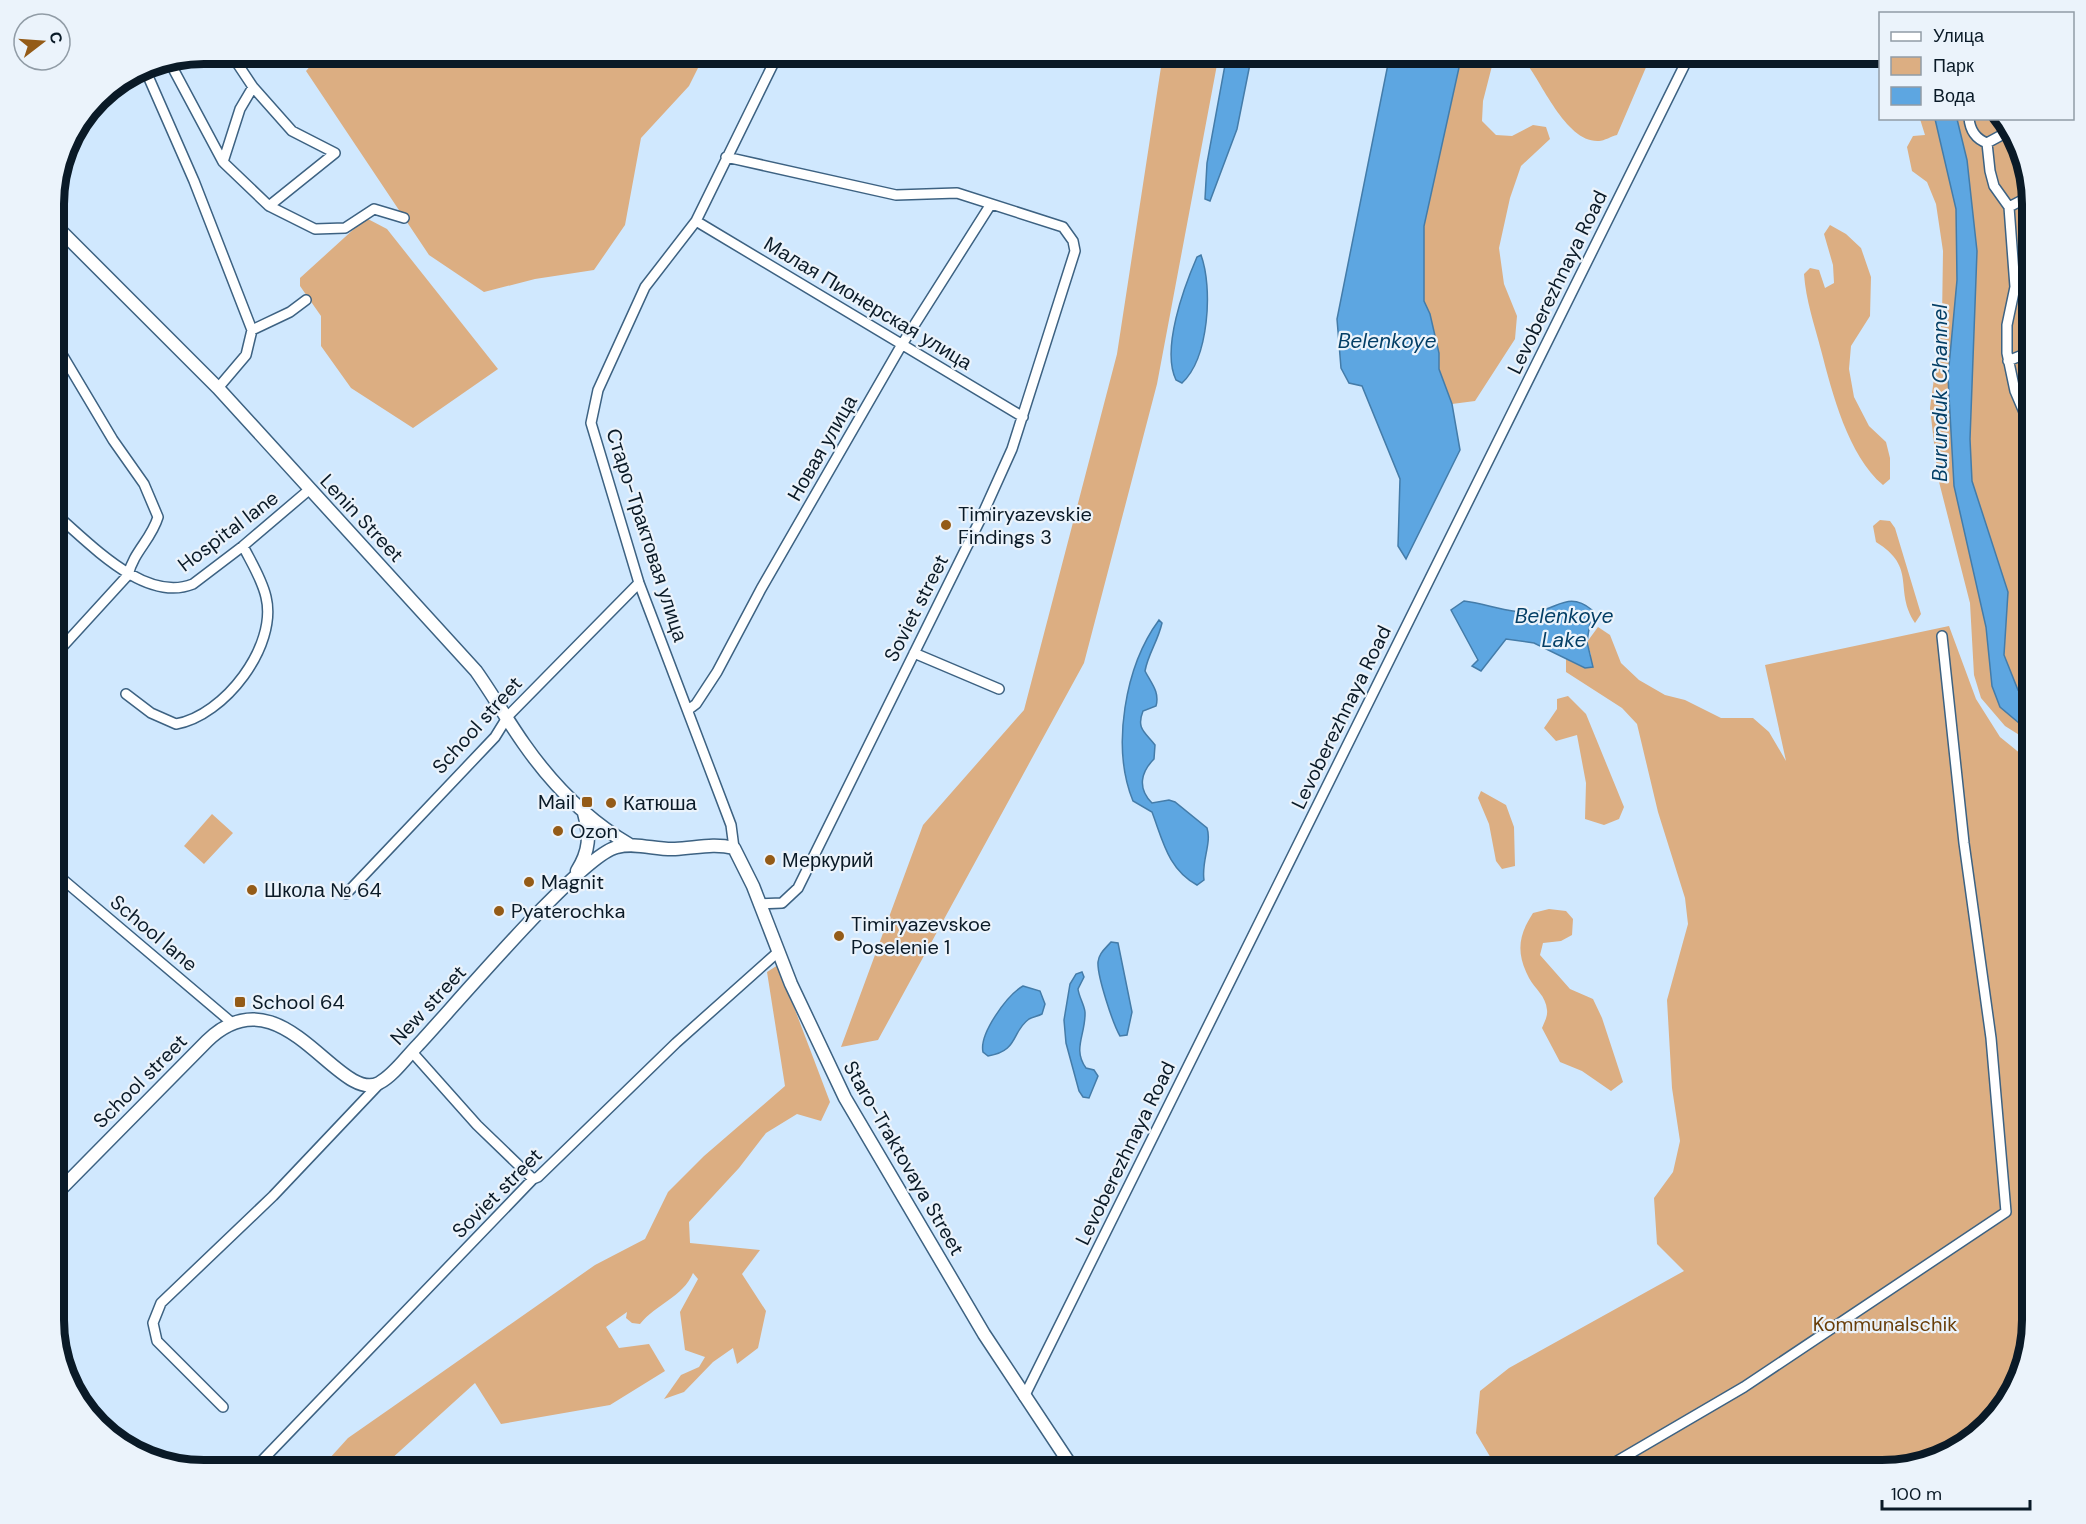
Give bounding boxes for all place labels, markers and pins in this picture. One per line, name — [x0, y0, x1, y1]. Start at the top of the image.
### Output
place label: Timiryazevskie Findings 3 — [958, 501, 1092, 550]
marker: Timiryazevskie Findings 3 — [939, 518, 953, 532]
place label: Mail — [538, 789, 575, 815]
place label: Катюша — [623, 790, 698, 816]
marker: Mail — [580, 795, 594, 809]
marker: Катюша — [604, 796, 618, 810]
place label: Ozon — [570, 818, 618, 844]
marker: Ozon — [551, 824, 565, 838]
place label: Меркурий — [782, 847, 873, 873]
marker: Меркурий — [763, 853, 777, 867]
place label: Magnit — [541, 869, 604, 895]
marker: Magnit — [522, 875, 536, 889]
place label: Школа № 64 — [264, 877, 382, 903]
marker: Школа № 64 — [245, 883, 259, 897]
place label: Pyaterochka — [511, 898, 625, 924]
marker: Pyaterochka — [492, 904, 506, 918]
place label: Timiryazevskoe Poselenie 1 — [851, 911, 991, 960]
marker: Timiryazevskoe Poselenie 1 — [832, 929, 846, 943]
place label: School 64 — [252, 989, 345, 1015]
marker: School 64 — [233, 995, 247, 1009]

